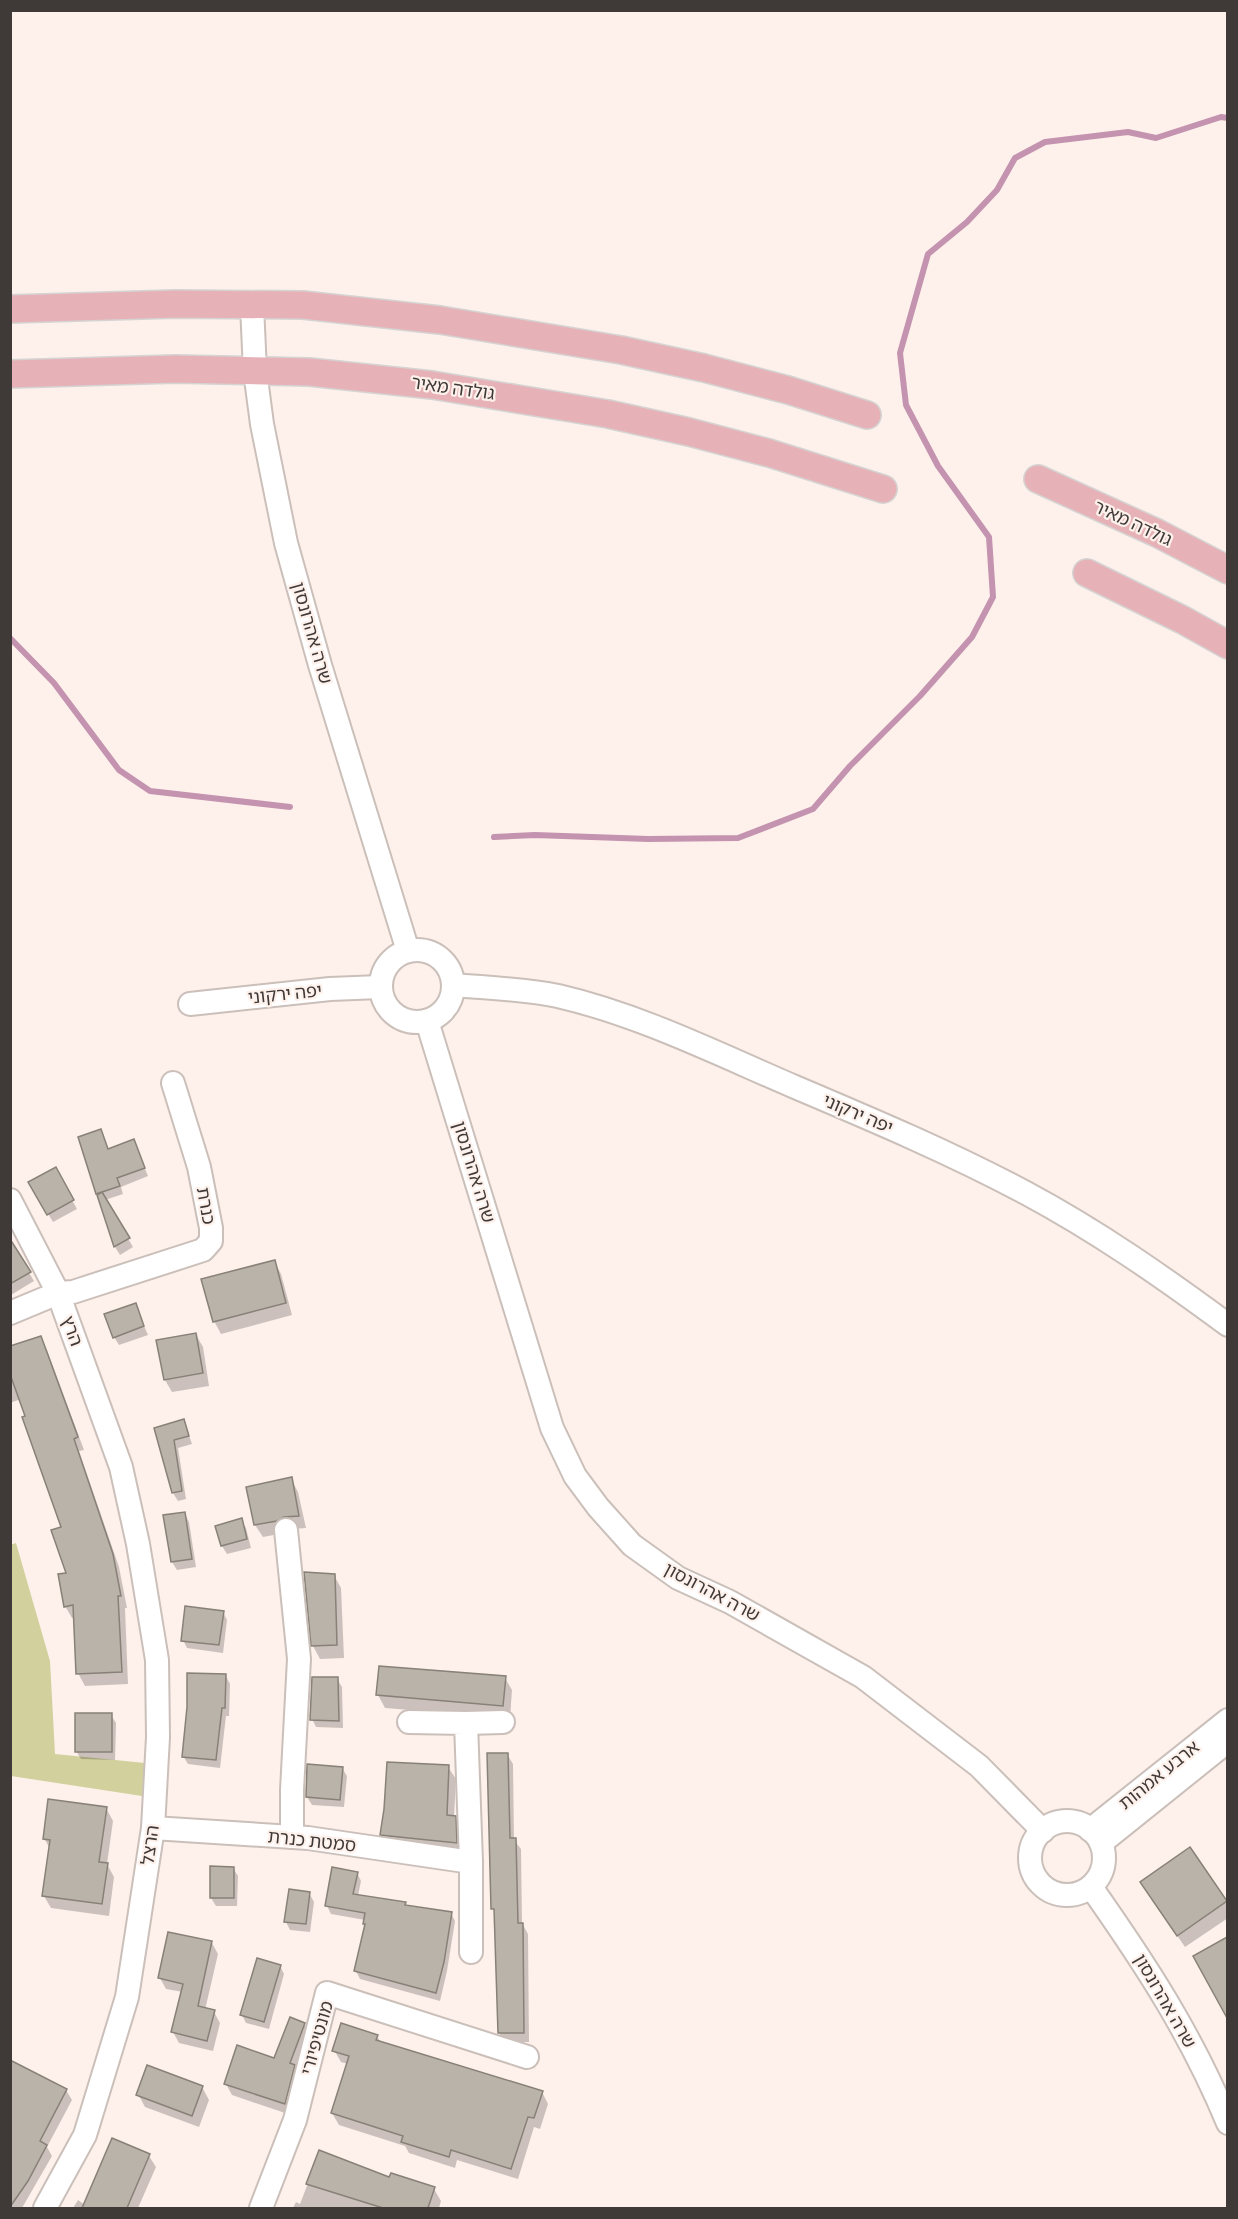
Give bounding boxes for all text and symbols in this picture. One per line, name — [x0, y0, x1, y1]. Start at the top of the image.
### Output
street label: גולדה מאיר — [410, 371, 496, 404]
street label: גולדה מאיר — [1091, 495, 1176, 550]
street label: שרה אהרונסון — [288, 579, 337, 686]
street label: יפה ירקוני — [247, 979, 323, 1008]
street label: יפה ירקוני — [820, 1089, 896, 1138]
street label: שרה אהרונסון — [449, 1119, 500, 1225]
street label: כנרת — [193, 1186, 220, 1226]
street label: הרץ — [57, 1313, 88, 1349]
street label: שרה אהרונסון — [661, 1558, 764, 1625]
street label: ארבע אמהות — [1114, 1736, 1203, 1813]
street label: הרצל — [136, 1824, 163, 1866]
street label: סמטת כנרת — [267, 1825, 357, 1856]
street label: שרה אהרונסון — [1130, 1950, 1201, 2052]
street label: מונטיפיורי — [296, 1998, 337, 2077]

